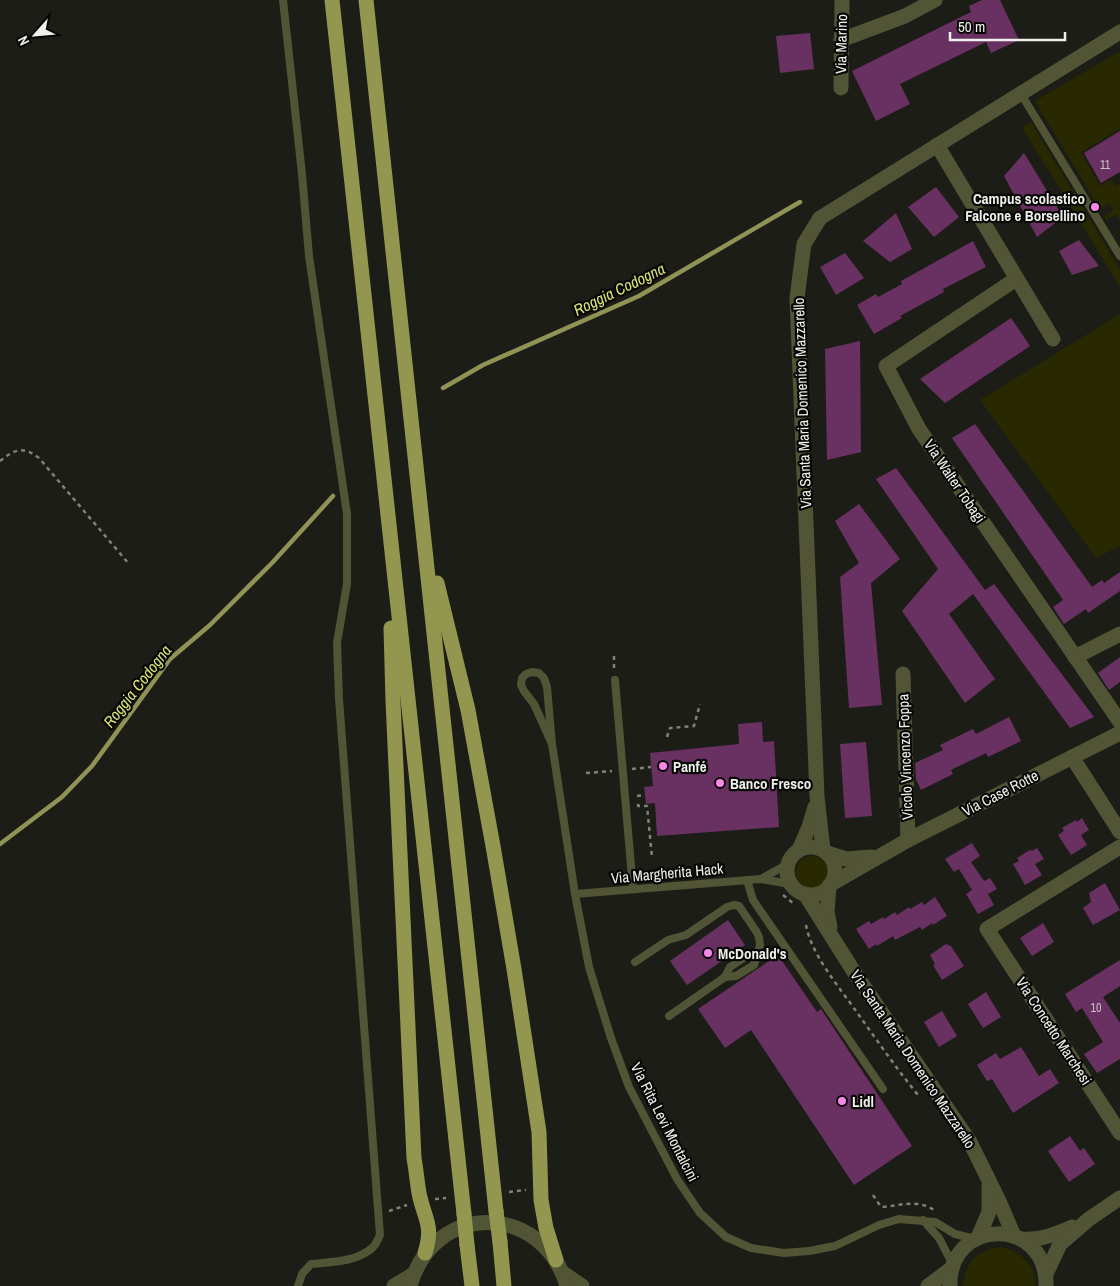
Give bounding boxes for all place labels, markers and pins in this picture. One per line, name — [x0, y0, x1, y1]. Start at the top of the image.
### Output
place label: Campus scolastico Falcone e Borsellino — [965, 188, 1085, 226]
marker: Campus scolastico Falcone e Borsellino — [1089, 201, 1101, 213]
place label: Panfé — [673, 756, 707, 777]
marker: Panfé — [657, 760, 669, 772]
place label: Banco Fresco — [730, 773, 811, 794]
marker: Banco Fresco — [714, 777, 726, 789]
place label: McDonald's — [718, 943, 787, 964]
marker: McDonald's — [702, 947, 714, 959]
place label: Lidl — [852, 1091, 874, 1112]
marker: Lidl — [836, 1095, 848, 1107]

